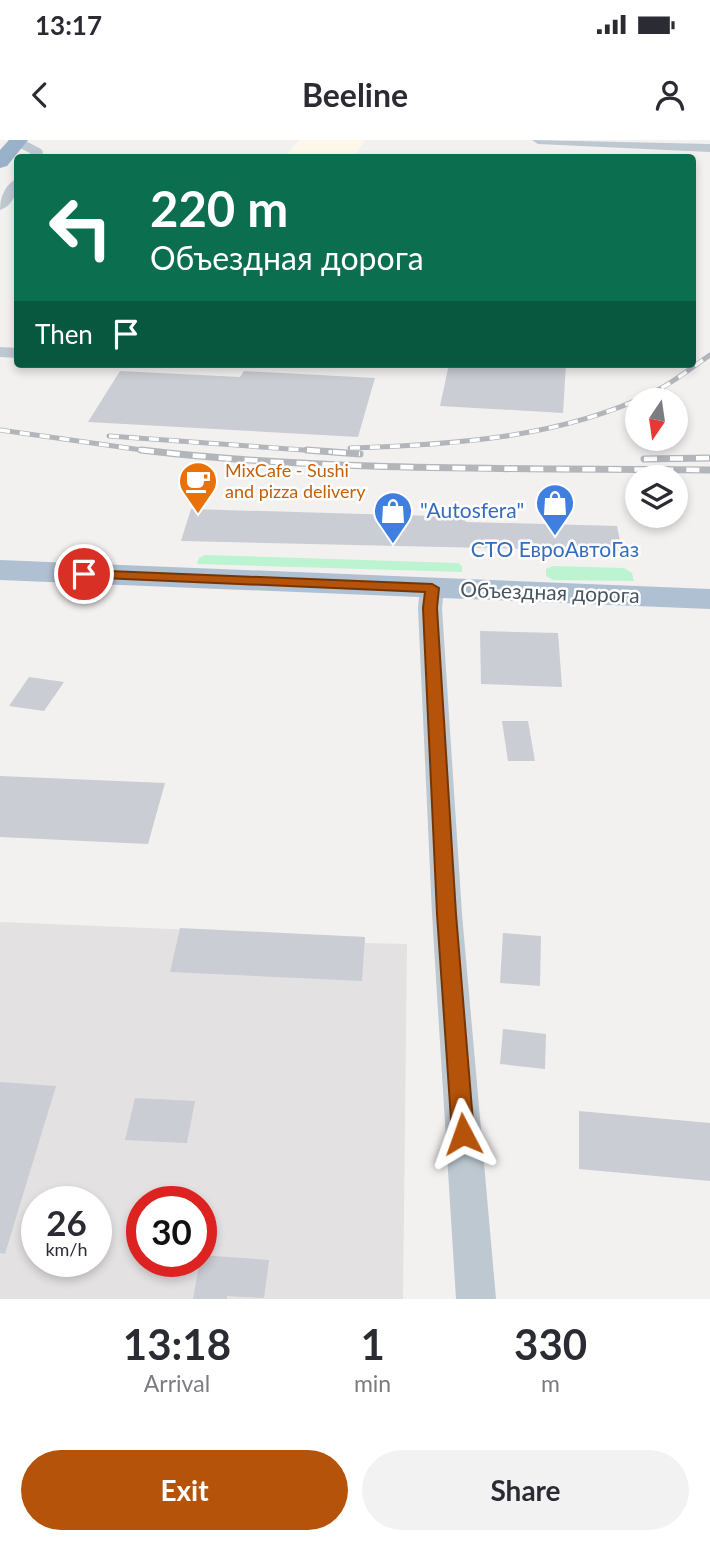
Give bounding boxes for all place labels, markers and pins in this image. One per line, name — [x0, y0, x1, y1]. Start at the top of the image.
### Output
place label: MixСafe - Sushi and pizza delivery — [225, 459, 366, 502]
cafe icon: MixСafe - Sushi and pizza delivery — [177, 460, 219, 515]
shop icon: СТО ЕвроАвтоГаз — [534, 482, 576, 537]
shop icon: "Autosfera" — [372, 490, 414, 545]
place label: "Autosfera" — [420, 497, 524, 522]
place label: СТО ЕвроАвтоГаз — [471, 536, 639, 561]
pin — [54, 544, 114, 604]

